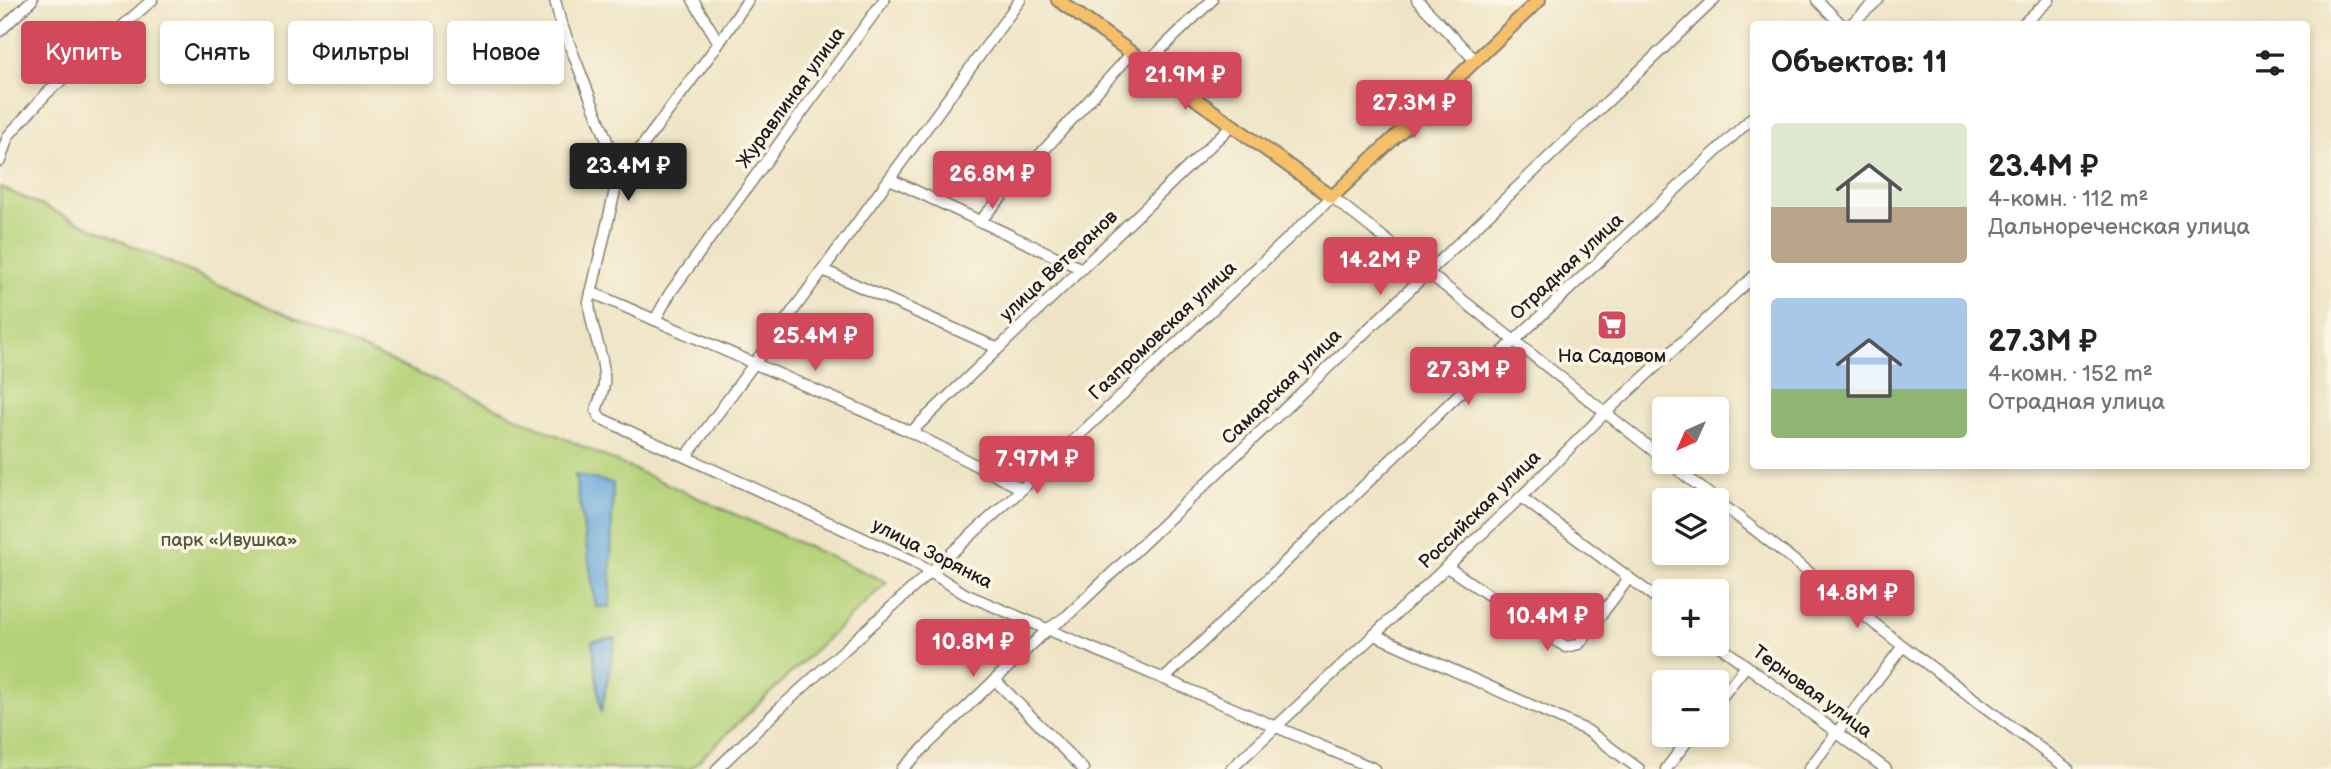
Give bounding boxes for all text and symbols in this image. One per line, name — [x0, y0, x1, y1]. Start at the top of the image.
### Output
chip: Купить — [21, 21, 146, 84]
chip: Снять — [160, 21, 274, 84]
chip: Фильтры — [288, 21, 433, 84]
chip: Новое — [447, 21, 564, 84]
street label: Журавлиная улица — [732, 23, 850, 173]
icon: filters — [2251, 44, 2289, 82]
text: Объектов: 11 — [1771, 45, 1948, 81]
pin: 21.9M ₽ — [1120, 52, 1250, 112]
text: 21.9M ₽ — [1145, 61, 1225, 89]
pin: 27.3M ₽ — [1349, 80, 1479, 140]
text: 27.3M ₽ — [1372, 89, 1456, 117]
pin: 23.4M ₽ — [563, 144, 693, 203]
text: 23.4M ₽ — [1988, 149, 2098, 185]
icon: home — [1827, 151, 1911, 235]
text: 23.4M ₽ — [586, 152, 670, 180]
pin: 26.8M ₽ — [927, 152, 1057, 211]
text: 26.8M ₽ — [949, 160, 1035, 188]
text: 4-комн. · 112 m² — [1988, 185, 2149, 213]
street label: улица Ветеранов — [995, 206, 1123, 326]
street label: Отрадная улица — [1506, 209, 1628, 325]
text: Дальнореченская улица — [1988, 213, 2250, 241]
pin: 14.2M ₽ — [1315, 238, 1445, 297]
text: 14.2M ₽ — [1339, 246, 1421, 274]
street label: Газпромовская улица — [1084, 257, 1242, 405]
supermarket icon: На Садовом — [1595, 308, 1629, 342]
pin: 25.4M ₽ — [750, 314, 880, 373]
text: 25.4M ₽ — [772, 322, 858, 350]
street label: Самарская улица — [1217, 324, 1347, 450]
text: 27.3M ₽ — [1988, 324, 2097, 360]
icon: home — [1827, 326, 1911, 410]
place label: На Садовом — [1558, 345, 1666, 368]
pin: 27.3M ₽ — [1403, 348, 1533, 407]
text: 27.3M ₽ — [1426, 356, 1510, 384]
text: 4-комн. · 152 m² — [1988, 360, 2153, 388]
text: Отрадная улица — [1988, 388, 2165, 416]
north arrow — [1652, 397, 1729, 474]
map controls — [1652, 397, 1729, 747]
pin: 7.97M ₽ — [972, 436, 1102, 496]
text: 7.97M ₽ — [995, 445, 1079, 473]
street label: Российская улица — [1414, 446, 1546, 574]
button: layers — [1652, 488, 1729, 565]
street label: улица Зорянка — [868, 514, 996, 594]
park label: парк «Ивушка» — [160, 529, 298, 552]
pin: 14.8M ₽ — [1792, 570, 1922, 630]
button: + — [1652, 579, 1729, 656]
text: 14.8M ₽ — [1816, 579, 1898, 607]
pin: 10.4M ₽ — [1482, 594, 1612, 653]
text: 10.4M ₽ — [1506, 602, 1588, 630]
pin: 10.8M ₽ — [908, 620, 1038, 679]
text: 10.8M ₽ — [932, 628, 1014, 656]
street label: Терновая улица — [1748, 641, 1876, 743]
button: − — [1652, 670, 1729, 747]

